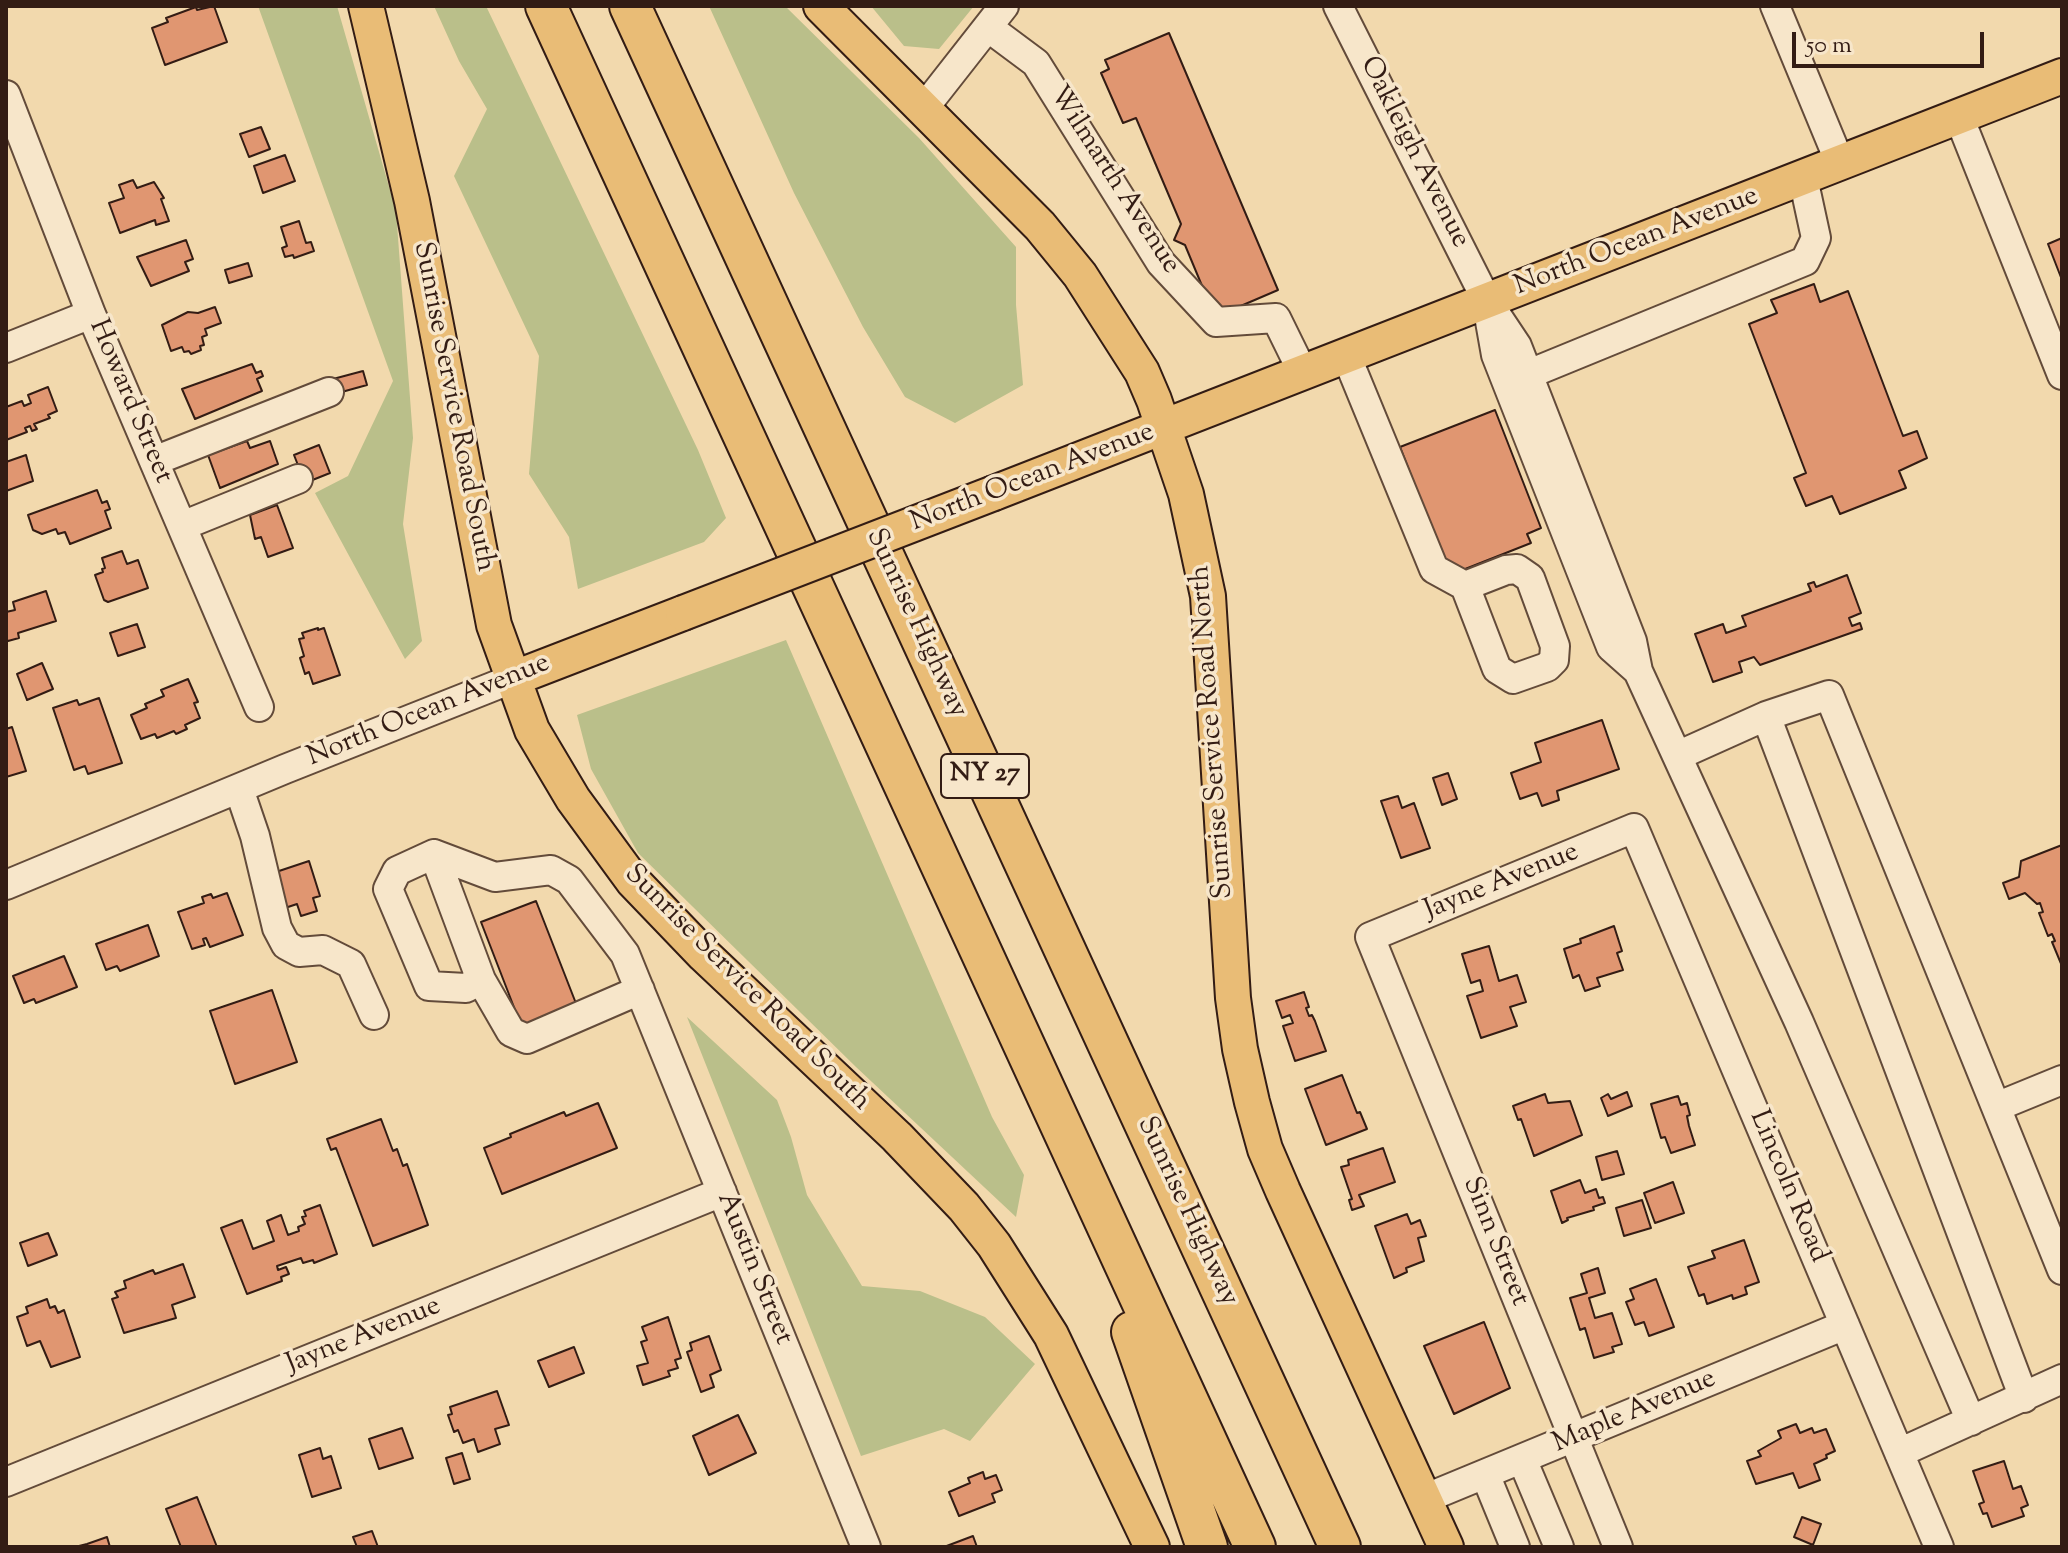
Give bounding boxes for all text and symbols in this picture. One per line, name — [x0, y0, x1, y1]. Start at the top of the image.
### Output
scale bar — [1796, 16, 1988, 66]
text: 50 m — [1806, 29, 1852, 63]
street label: Oakleigh Avenue — [1350, 52, 1476, 254]
street label: Wilmarth Avenue — [1040, 81, 1186, 281]
street label: North Ocean Avenue — [1510, 181, 1764, 305]
street label: Sunrise Service Road South — [404, 239, 500, 575]
street label: Howard Street — [79, 315, 179, 489]
street label: North Ocean Avenue — [906, 417, 1160, 541]
street label: Sunrise Highway — [857, 524, 973, 724]
street label: Sunrise Service Road North — [1186, 564, 1242, 900]
street label: North Ocean Avenue — [303, 648, 555, 776]
road number: NY 27 — [941, 754, 1029, 798]
street label: Jayne Avenue — [1420, 837, 1584, 929]
street label: Sunrise Service Road South — [616, 859, 876, 1119]
street label: Lincoln Road — [1740, 1106, 1834, 1268]
street label: Sunrise Highway — [1128, 1112, 1244, 1312]
street label: Sinn Street — [1453, 1173, 1535, 1311]
street label: Austin Street — [707, 1188, 799, 1350]
street label: Jayne Avenue — [282, 1291, 446, 1383]
street label: Maple Avenue — [1548, 1364, 1722, 1462]

